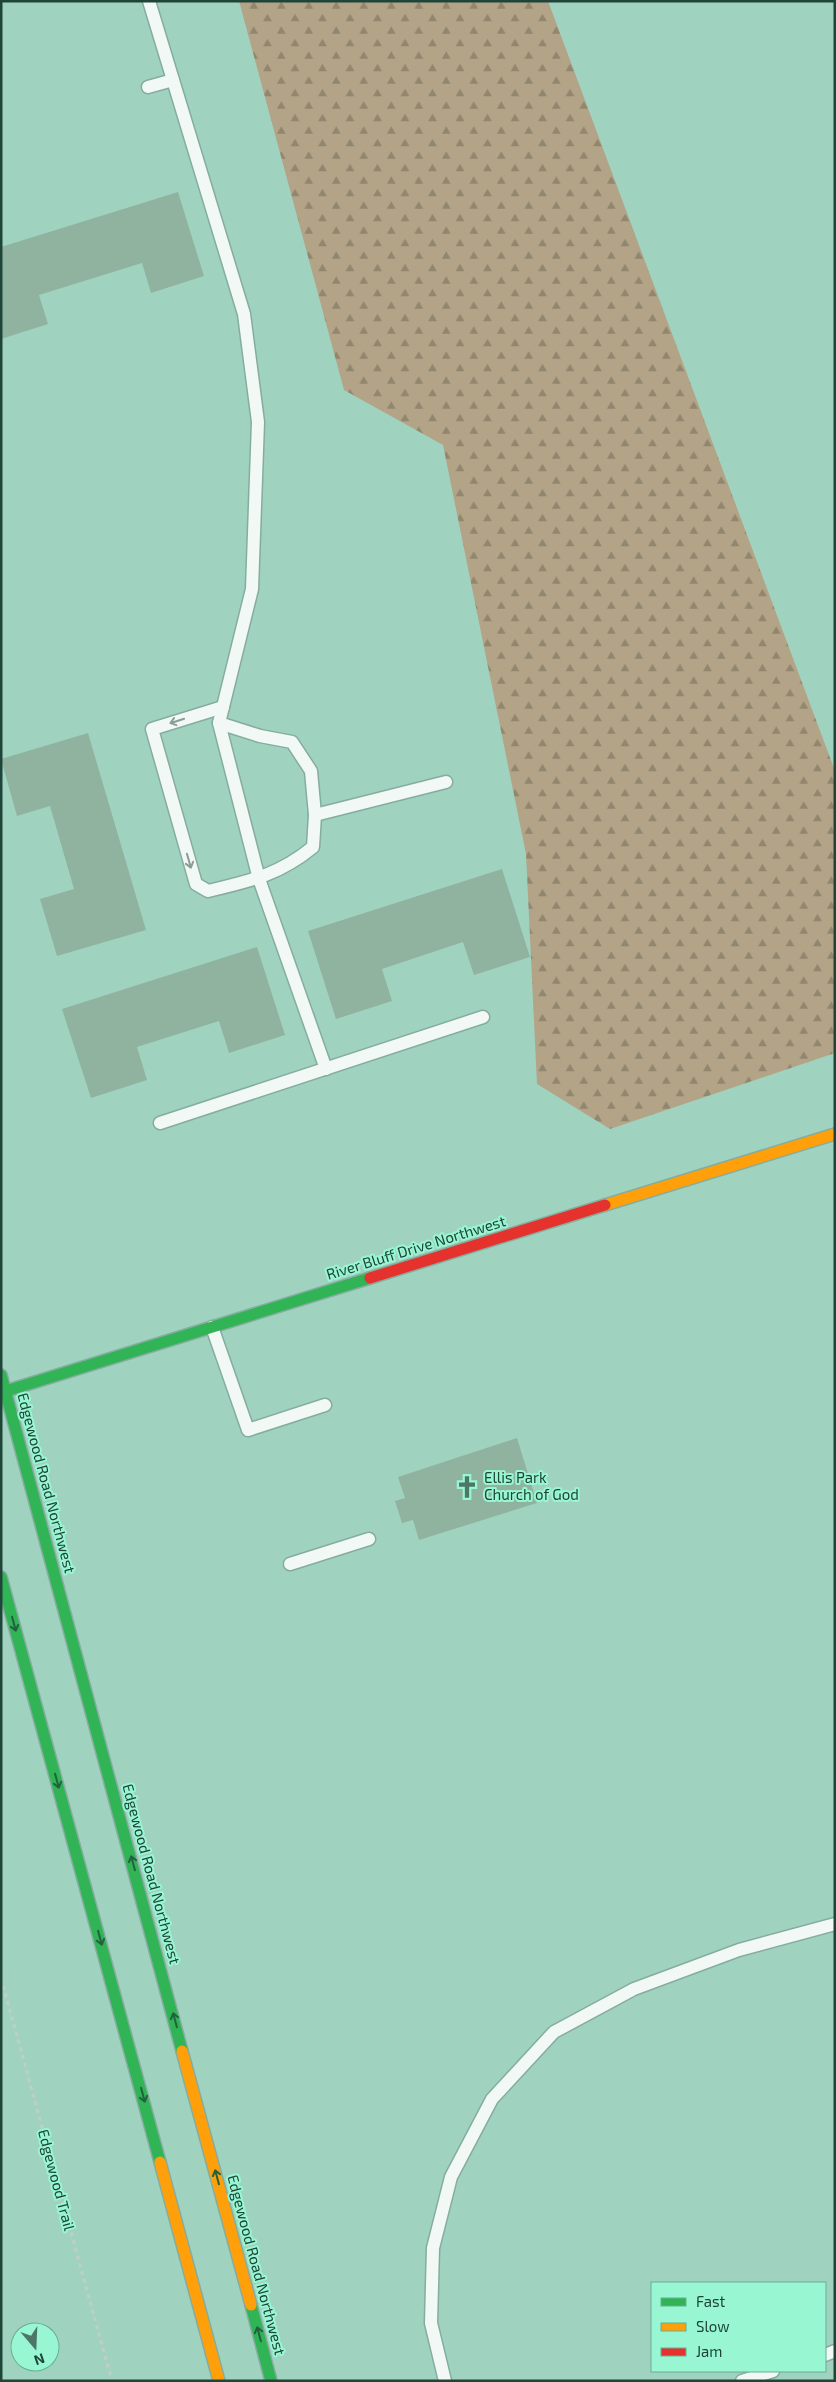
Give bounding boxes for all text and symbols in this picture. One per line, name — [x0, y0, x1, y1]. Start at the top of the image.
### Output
one-way arrow — [169, 717, 185, 727]
one-way arrow — [185, 852, 195, 868]
street label: River Bluff Drive Northwest — [324, 1211, 508, 1283]
street label: Edgewood Road Northwest — [14, 1391, 80, 1575]
place label: Ellis Park Church of God — [484, 1468, 579, 1503]
church icon: Ellis Park Church of God — [454, 1474, 480, 1500]
one-way arrow — [10, 1616, 19, 1632]
one-way arrow — [53, 1773, 62, 1789]
street label: Edgewood Road Northwest — [119, 1782, 185, 1966]
one-way arrow — [128, 1855, 137, 1871]
one-way arrow — [96, 1929, 105, 1945]
one-way arrow — [170, 2012, 179, 2028]
one-way arrow — [139, 2086, 148, 2102]
street label: Edgewood Trail — [35, 2127, 79, 2233]
one-way arrow — [212, 2169, 221, 2185]
street label: Edgewood Road Northwest — [224, 2173, 290, 2357]
legend — [651, 2282, 826, 2372]
text: Fast — [696, 2292, 726, 2310]
text: Slow — [696, 2317, 730, 2335]
north arrow — [10, 2322, 60, 2372]
one-way arrow — [254, 2326, 263, 2342]
text: Jam — [696, 2342, 722, 2360]
text: N — [32, 2350, 47, 2369]

